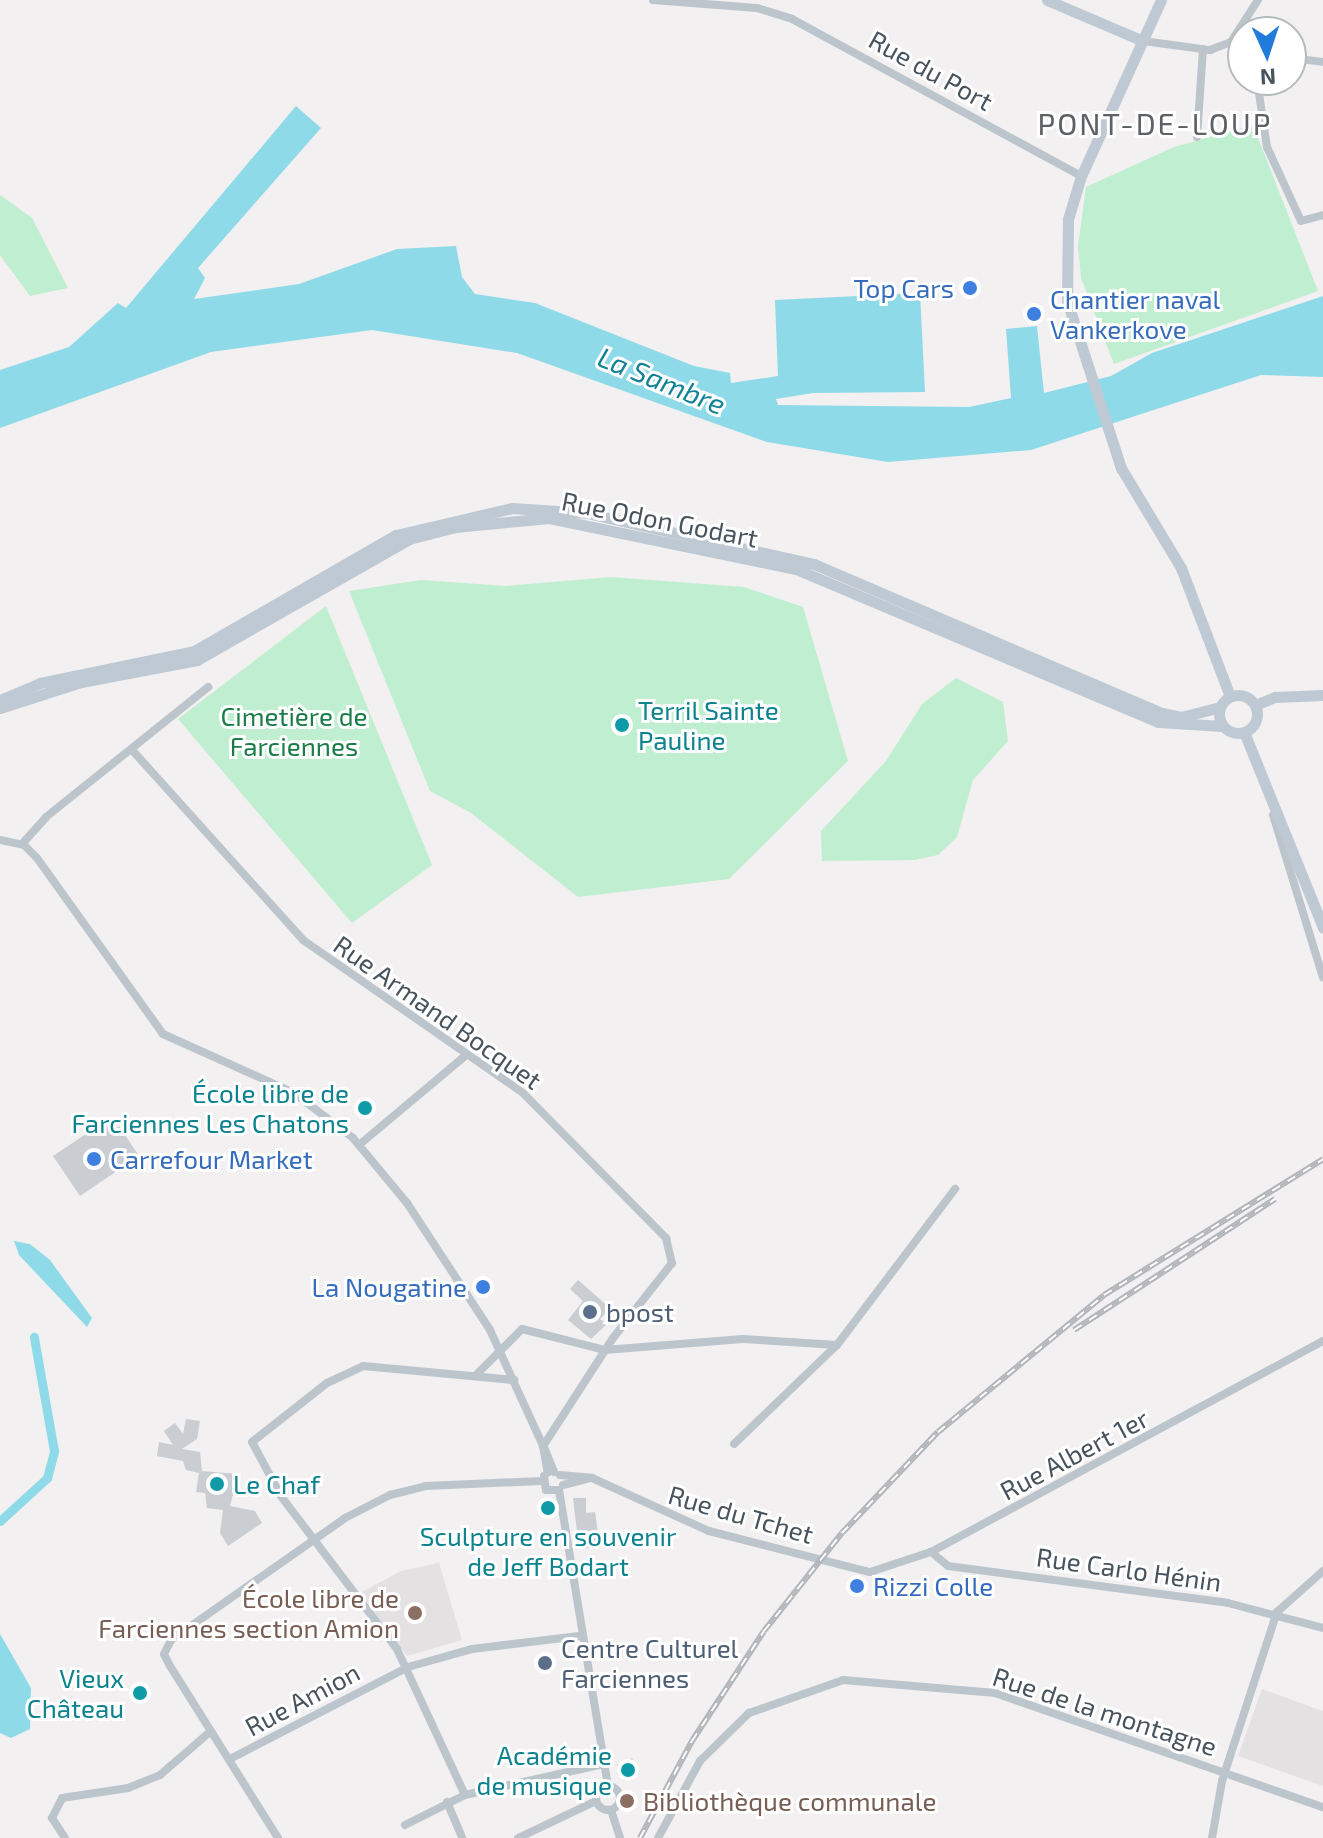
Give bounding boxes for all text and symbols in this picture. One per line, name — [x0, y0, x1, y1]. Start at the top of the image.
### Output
north arrow — [1227, 16, 1307, 96]
street label: Rue du Port — [864, 23, 998, 117]
text: N — [1260, 65, 1277, 91]
district label: PONT-DE-LOUP — [1038, 105, 1272, 141]
place label: Top Cars — [853, 272, 954, 304]
marker: Top Cars — [961, 279, 979, 297]
place label: Chantier naval Vankerkove — [1050, 283, 1221, 344]
marker: Chantier naval Vankerkove — [1025, 305, 1043, 323]
water label: La Sambre — [593, 339, 731, 421]
street label: Rue Odon Godart — [559, 485, 761, 553]
place label: Terril Sainte Pauline — [638, 694, 779, 756]
park label: Cimetière de Farciennes — [220, 700, 368, 762]
marker: Terril Sainte Pauline — [613, 716, 631, 734]
street label: Rue Armand Bocquet — [328, 928, 548, 1096]
place label: École libre de Farciennes Les Chatons — [71, 1077, 349, 1138]
marker: École libre de Farciennes Les Chatons — [356, 1099, 374, 1117]
place label: Carrefour Market — [110, 1143, 313, 1175]
marker: Carrefour Market — [85, 1150, 103, 1168]
place label: La Nougatine — [312, 1271, 467, 1303]
marker: La Nougatine — [474, 1278, 492, 1296]
place label: bpost — [606, 1296, 674, 1328]
marker: bpost — [581, 1303, 599, 1321]
street label: Rue Albert 1er — [994, 1402, 1154, 1506]
place label: Le Chaf — [233, 1468, 320, 1500]
marker: Le Chaf — [208, 1475, 226, 1493]
street label: Rue du Tchet — [665, 1478, 817, 1550]
marker: Sculpture en souvenir de Jeff Bodart — [539, 1499, 557, 1517]
place label: Sculpture en souvenir de Jeff Bodart — [420, 1520, 676, 1582]
street label: Rue Carlo Hénin — [1035, 1541, 1223, 1597]
place label: Rizzi Colle — [873, 1570, 993, 1602]
marker: Rizzi Colle — [848, 1577, 866, 1595]
place label: École libre de Farciennes section Amion — [98, 1582, 399, 1644]
marker: École libre de Farciennes section Amion — [406, 1604, 424, 1622]
place label: Centre Culturel Farciennes — [561, 1632, 738, 1694]
marker: Centre Culturel Farciennes — [536, 1654, 554, 1672]
street label: Rue Amion — [239, 1656, 365, 1742]
street label: Rue de la montagne — [989, 1660, 1221, 1762]
place label: Vieux Château — [27, 1662, 124, 1724]
marker: Vieux Château — [131, 1684, 149, 1702]
place label: Académie de musique — [476, 1739, 612, 1800]
marker: Académie de musique — [619, 1761, 637, 1779]
place label: Bibliothèque communale — [643, 1785, 936, 1817]
marker: Bibliothèque communale — [618, 1792, 636, 1810]

